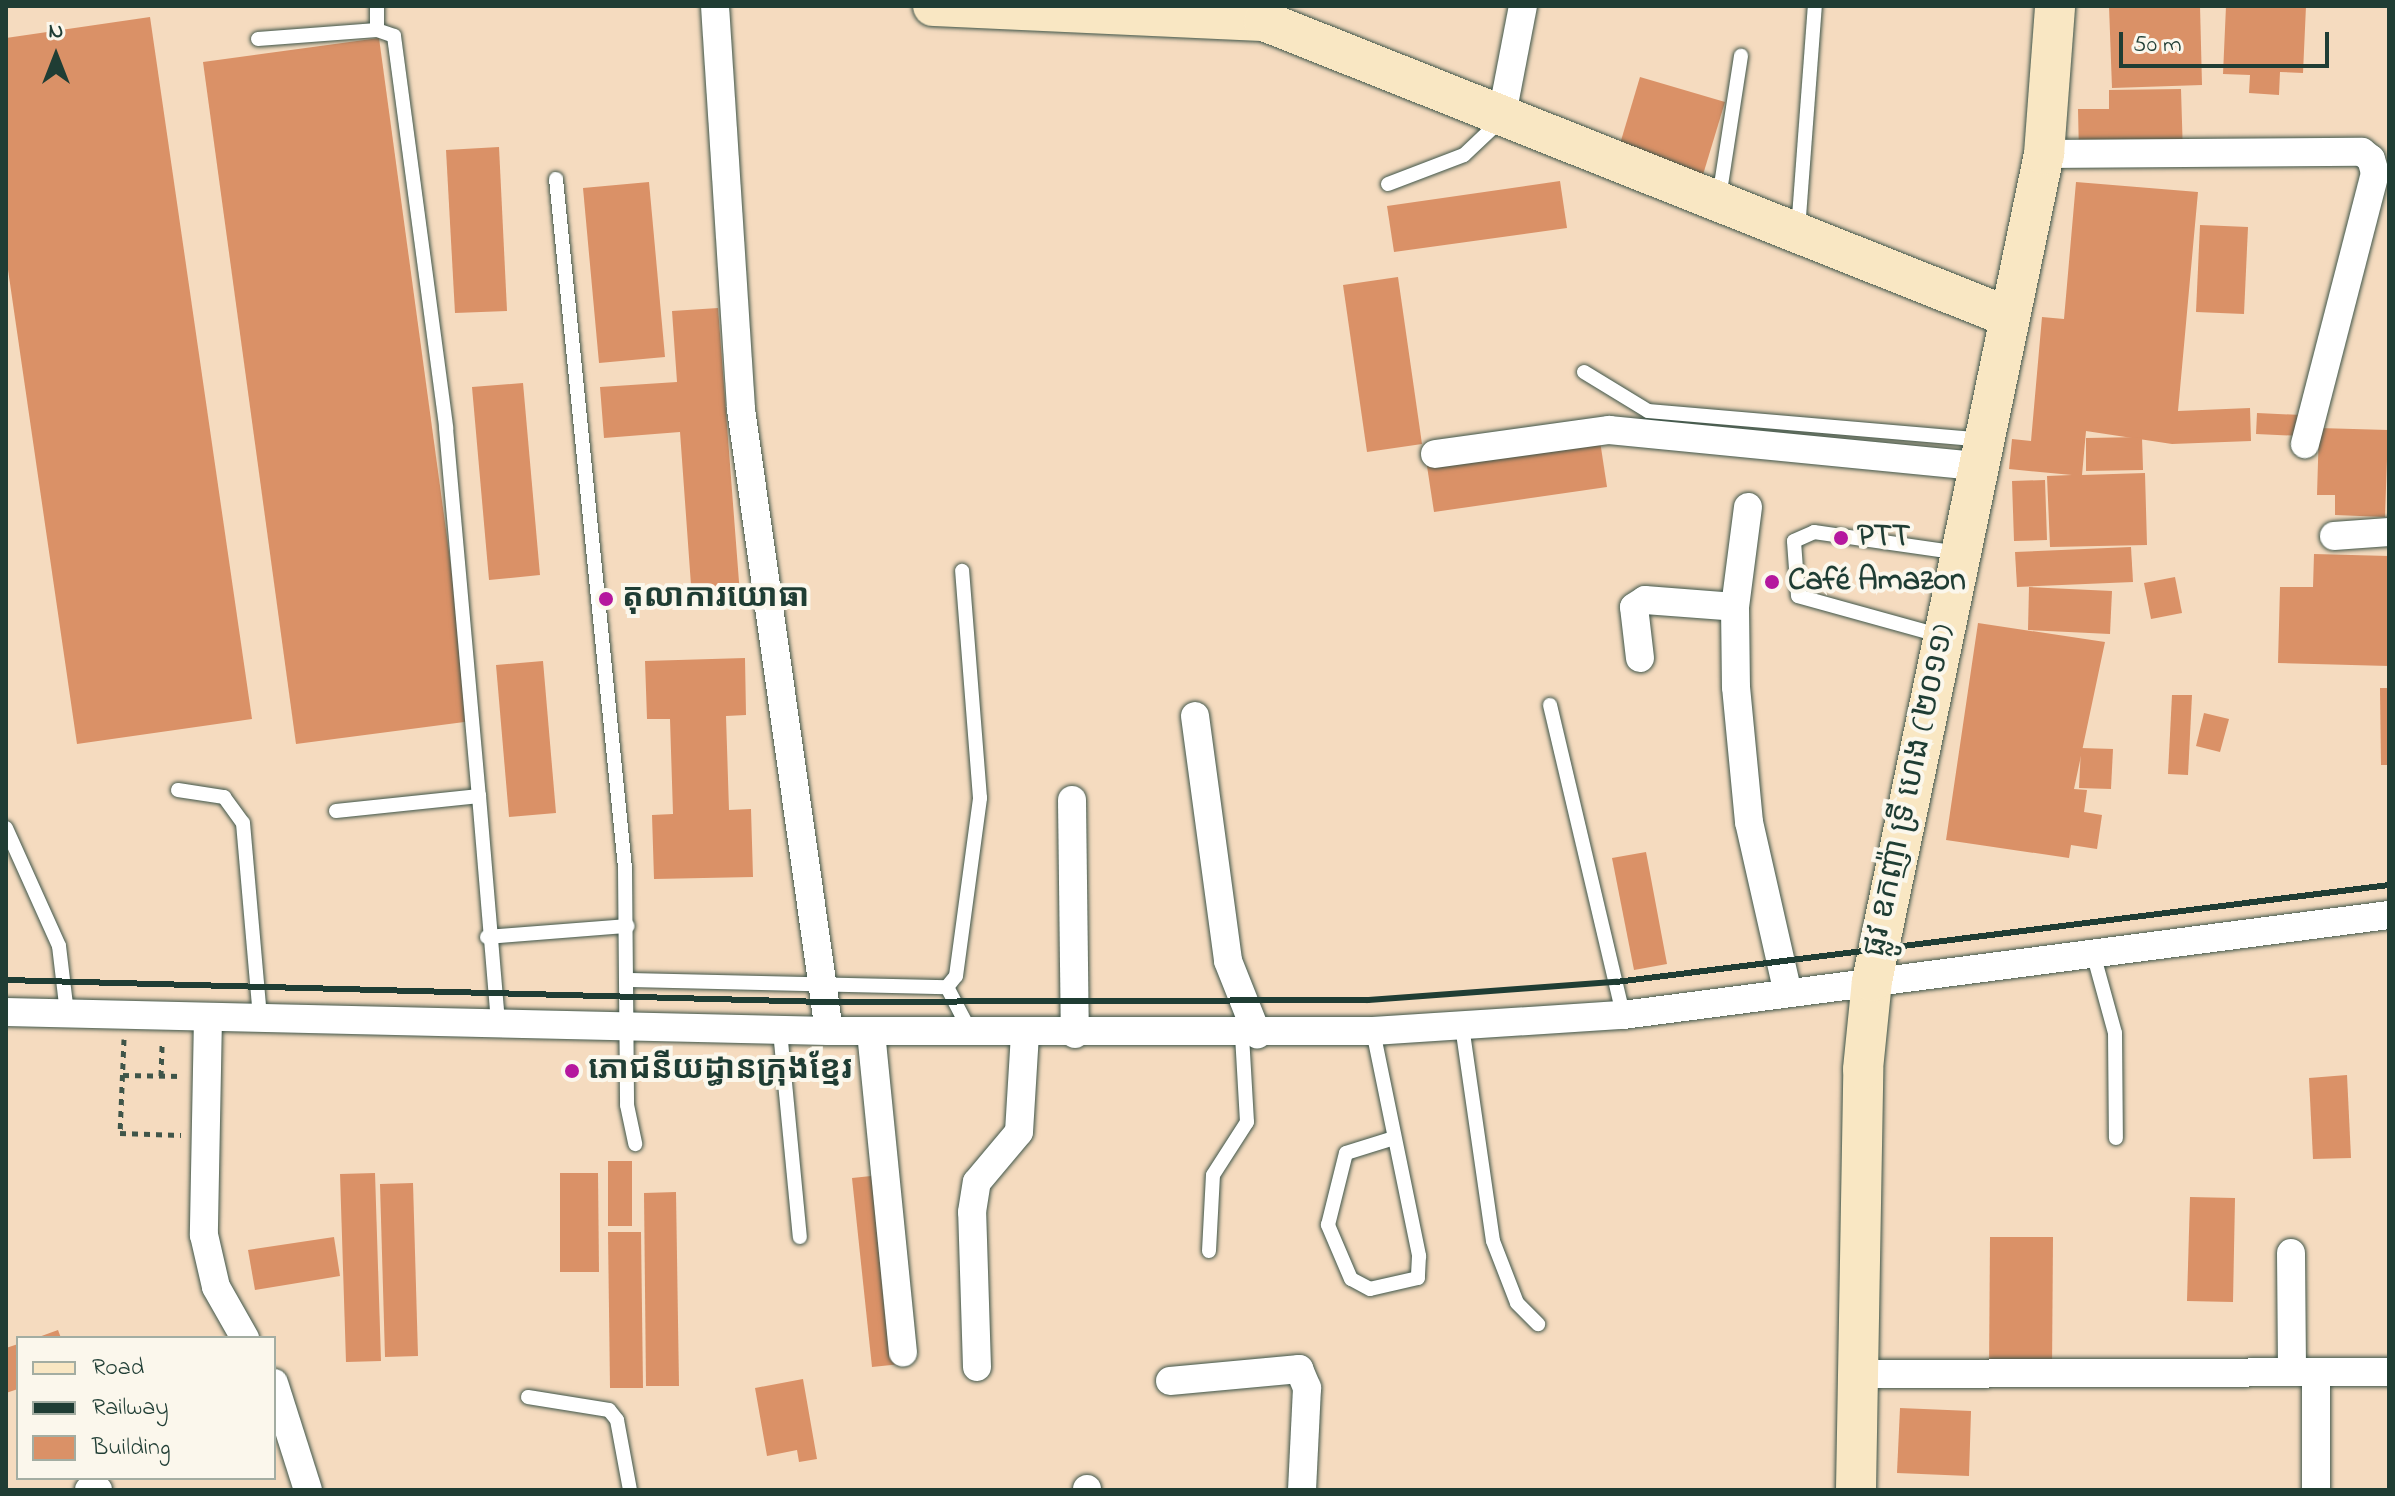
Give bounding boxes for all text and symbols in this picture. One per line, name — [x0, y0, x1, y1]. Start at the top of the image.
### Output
north arrow — [16, 16, 96, 96]
text: N — [49, 16, 63, 48]
scale bar — [2123, 16, 2333, 66]
text: 50 m — [2133, 28, 2182, 63]
place label: PTT — [1857, 519, 1910, 557]
marker: PTT — [1832, 529, 1850, 547]
place label: Café Amazon — [1788, 563, 1966, 601]
marker: Café Amazon — [1763, 573, 1781, 591]
place label: តុលាការយោធា — [622, 580, 809, 618]
marker: តុលាការយោធា — [597, 590, 615, 608]
street label: ផ្លូវ ឧកញ៉ា ទ្រី ហេង (២០១១) — [1857, 621, 1965, 961]
place label: ភោជនីយដ្ធានក្រុងខ្មែរ — [588, 1052, 853, 1090]
marker: ភោជនីយដ្ធានក្រុងខ្មែរ — [563, 1062, 581, 1080]
legend — [16, 1336, 276, 1480]
text: Road — [92, 1351, 144, 1386]
text: Railway — [92, 1391, 169, 1426]
text: Building — [92, 1431, 171, 1466]

